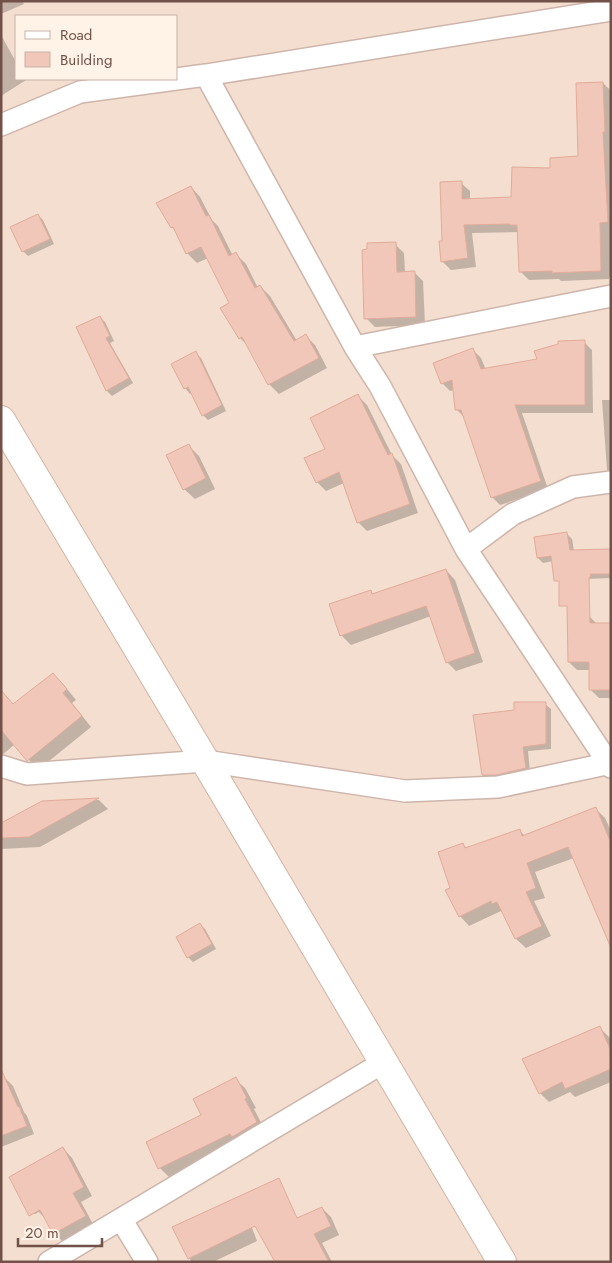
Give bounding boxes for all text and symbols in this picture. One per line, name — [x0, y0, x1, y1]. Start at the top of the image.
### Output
legend — [15, 15, 178, 80]
text: Road — [60, 24, 92, 46]
text: Building — [60, 49, 112, 71]
scale bar — [18, 1216, 101, 1248]
text: 20 m — [25, 1222, 59, 1244]

